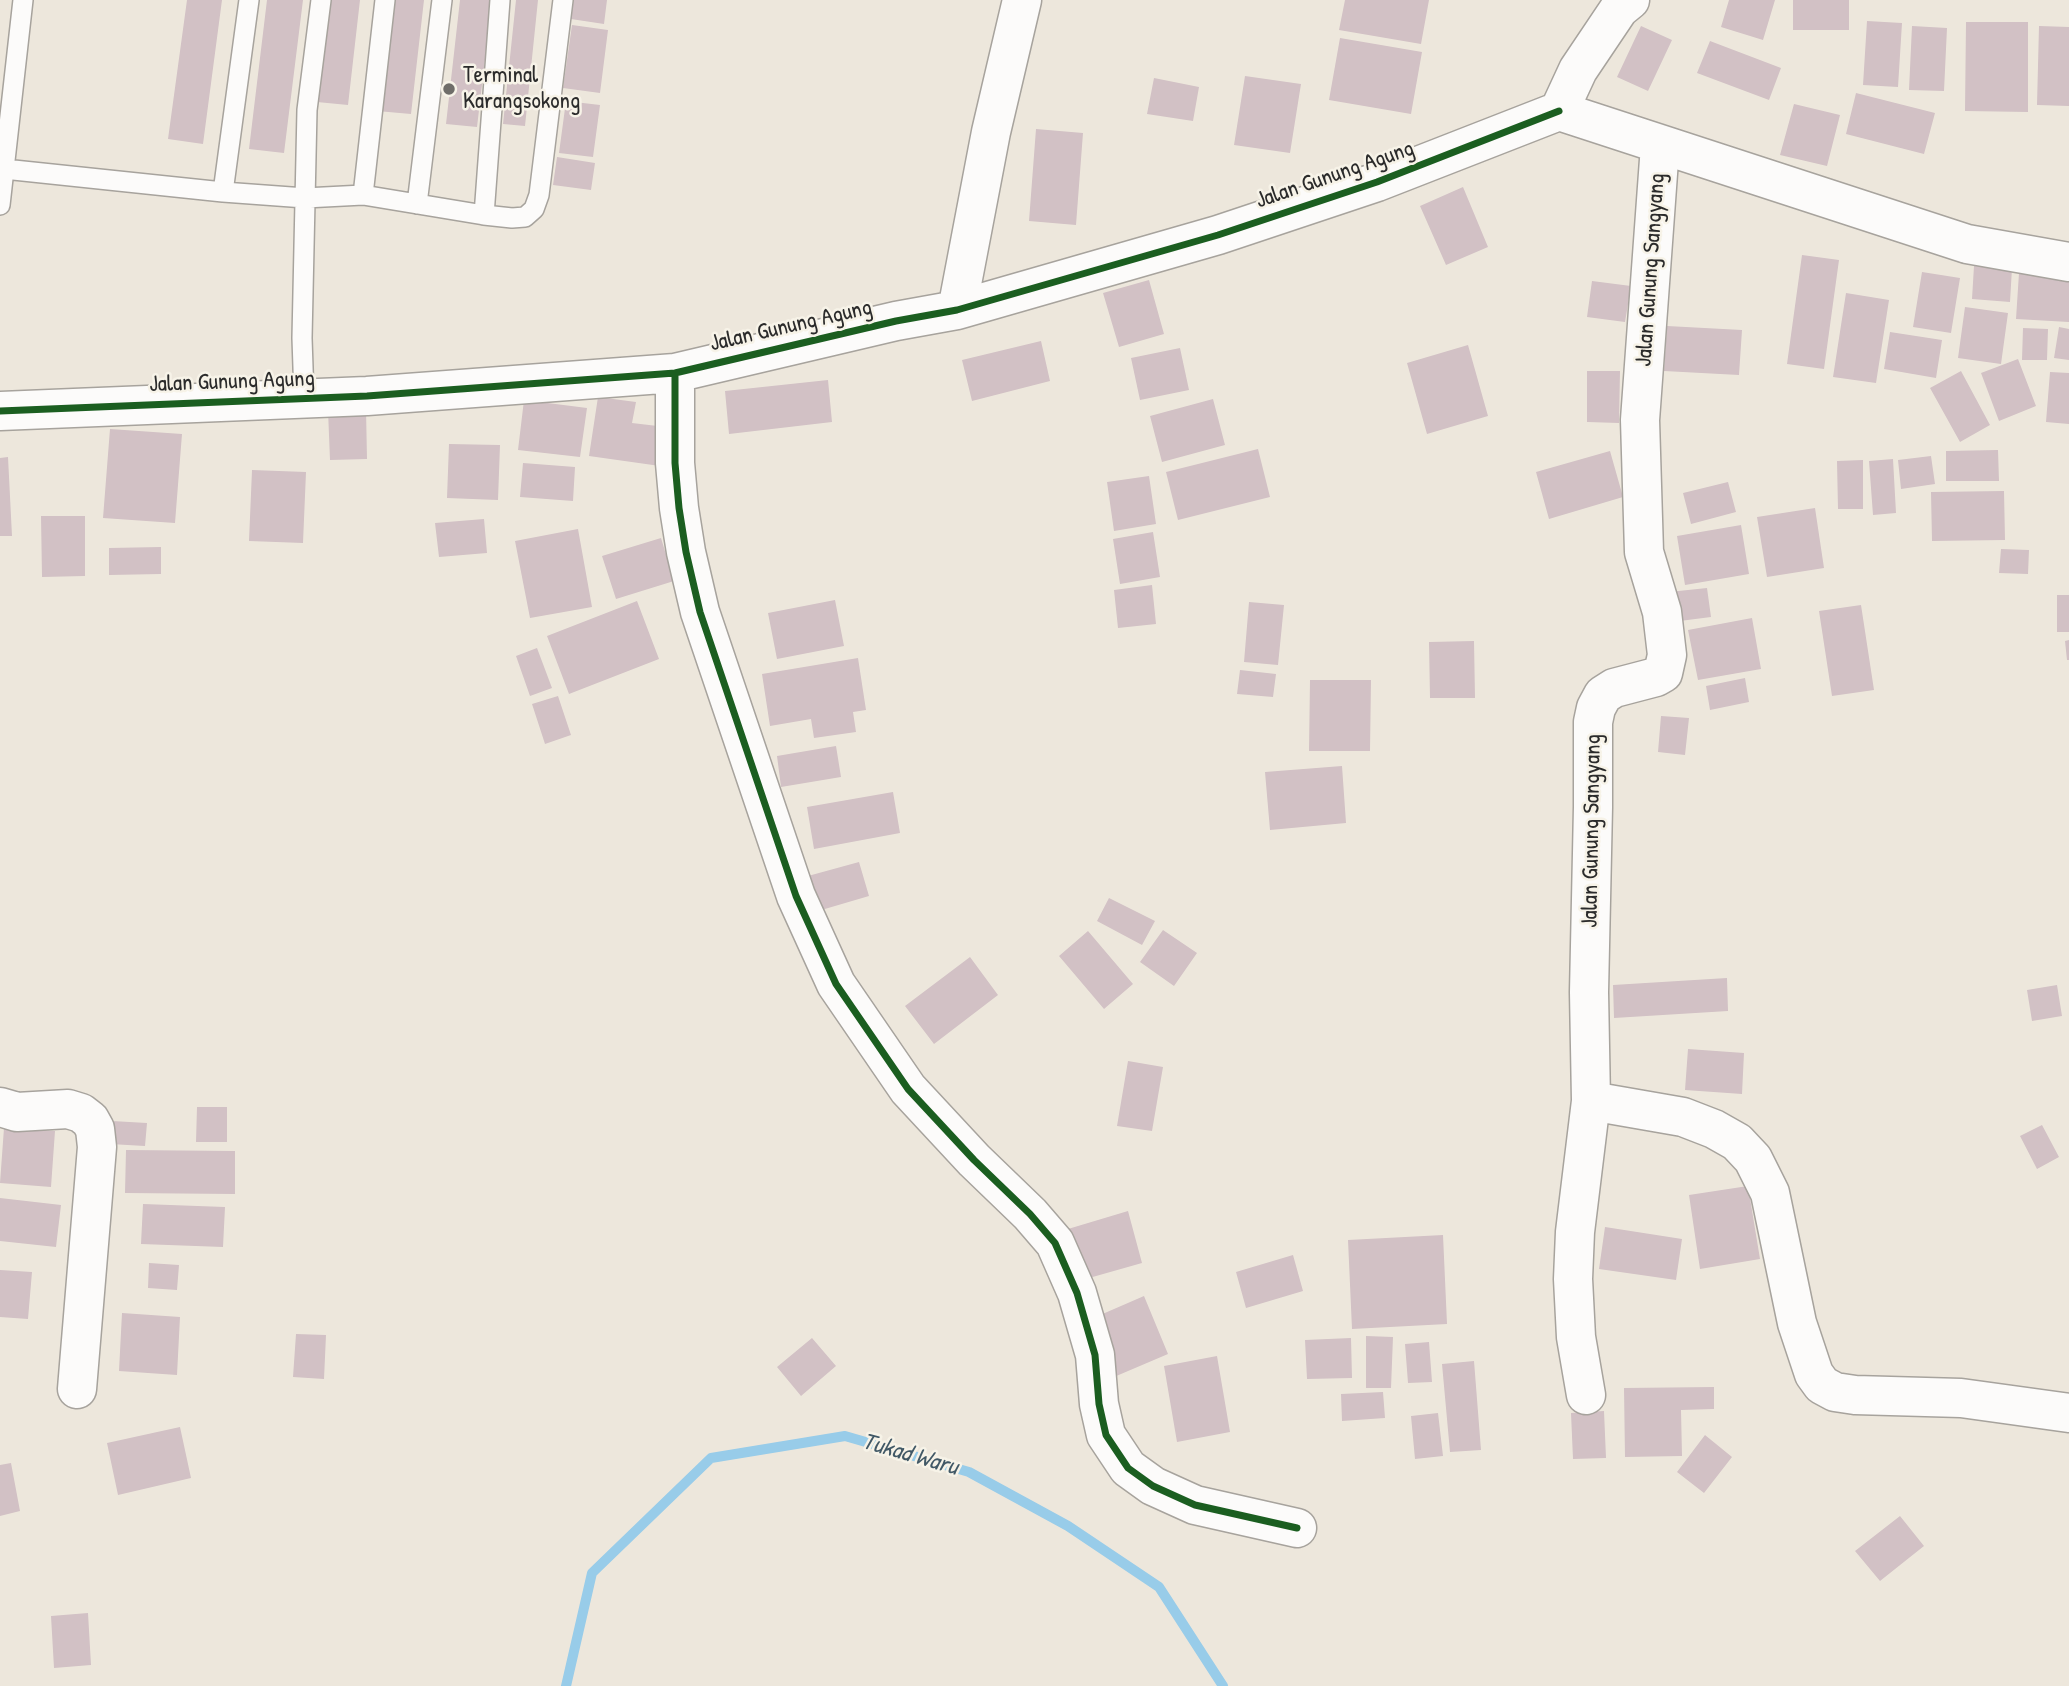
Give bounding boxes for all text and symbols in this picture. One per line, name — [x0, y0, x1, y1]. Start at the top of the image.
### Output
place label: Terminal Karangsokong — [463, 62, 580, 116]
marker: Terminal Karangsokong — [441, 81, 457, 97]
street label: Jalan Gunung Agung — [1252, 135, 1418, 215]
street label: Jalan Gunung Sangyang — [1630, 172, 1672, 368]
street label: Jalan Gunung Agung — [707, 294, 875, 358]
street label: Jalan Gunung Agung — [149, 365, 315, 399]
street label: Jalan Gunung Sangyang — [1577, 734, 1607, 928]
water label: Tukad Waru — [859, 1428, 961, 1482]

